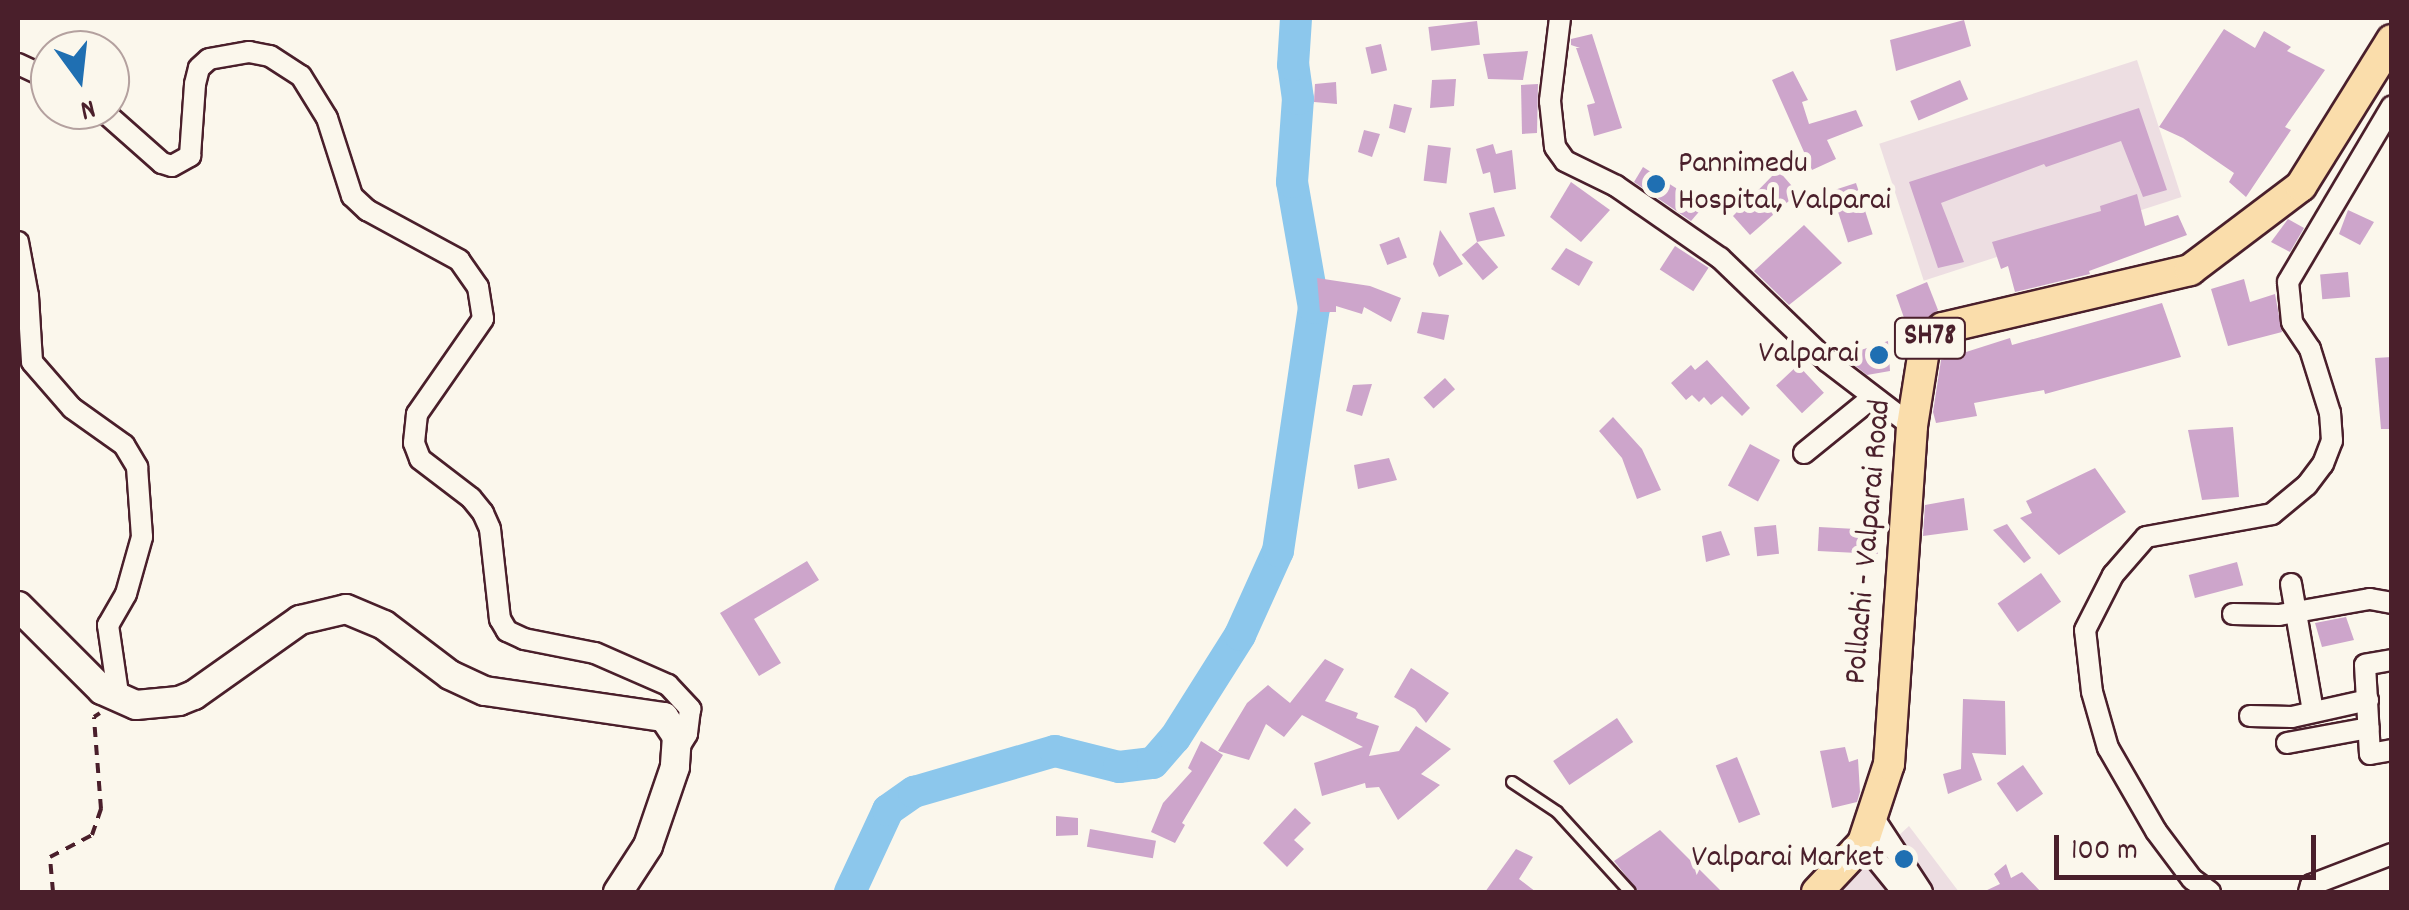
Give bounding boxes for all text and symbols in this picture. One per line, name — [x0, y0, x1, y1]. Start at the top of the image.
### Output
north arrow — [30, 30, 130, 130]
text: N — [75, 86, 99, 128]
place label: Pannimedu Hospital, Valparai — [1678, 147, 1891, 222]
marker: Pannimedu Hospital, Valparai — [1643, 171, 1669, 197]
road number: SH78 — [1892, 313, 1968, 363]
place label: Valparai — [1758, 336, 1859, 374]
marker: Valparai — [1868, 344, 1890, 366]
street label: Pollachi - Valparai Road — [1838, 398, 1902, 686]
scale bar — [2059, 815, 2322, 877]
text: 100 m — [2071, 831, 2138, 874]
place label: Valparai Market — [1692, 840, 1884, 878]
marker: Valparai Market — [1893, 848, 1915, 870]

